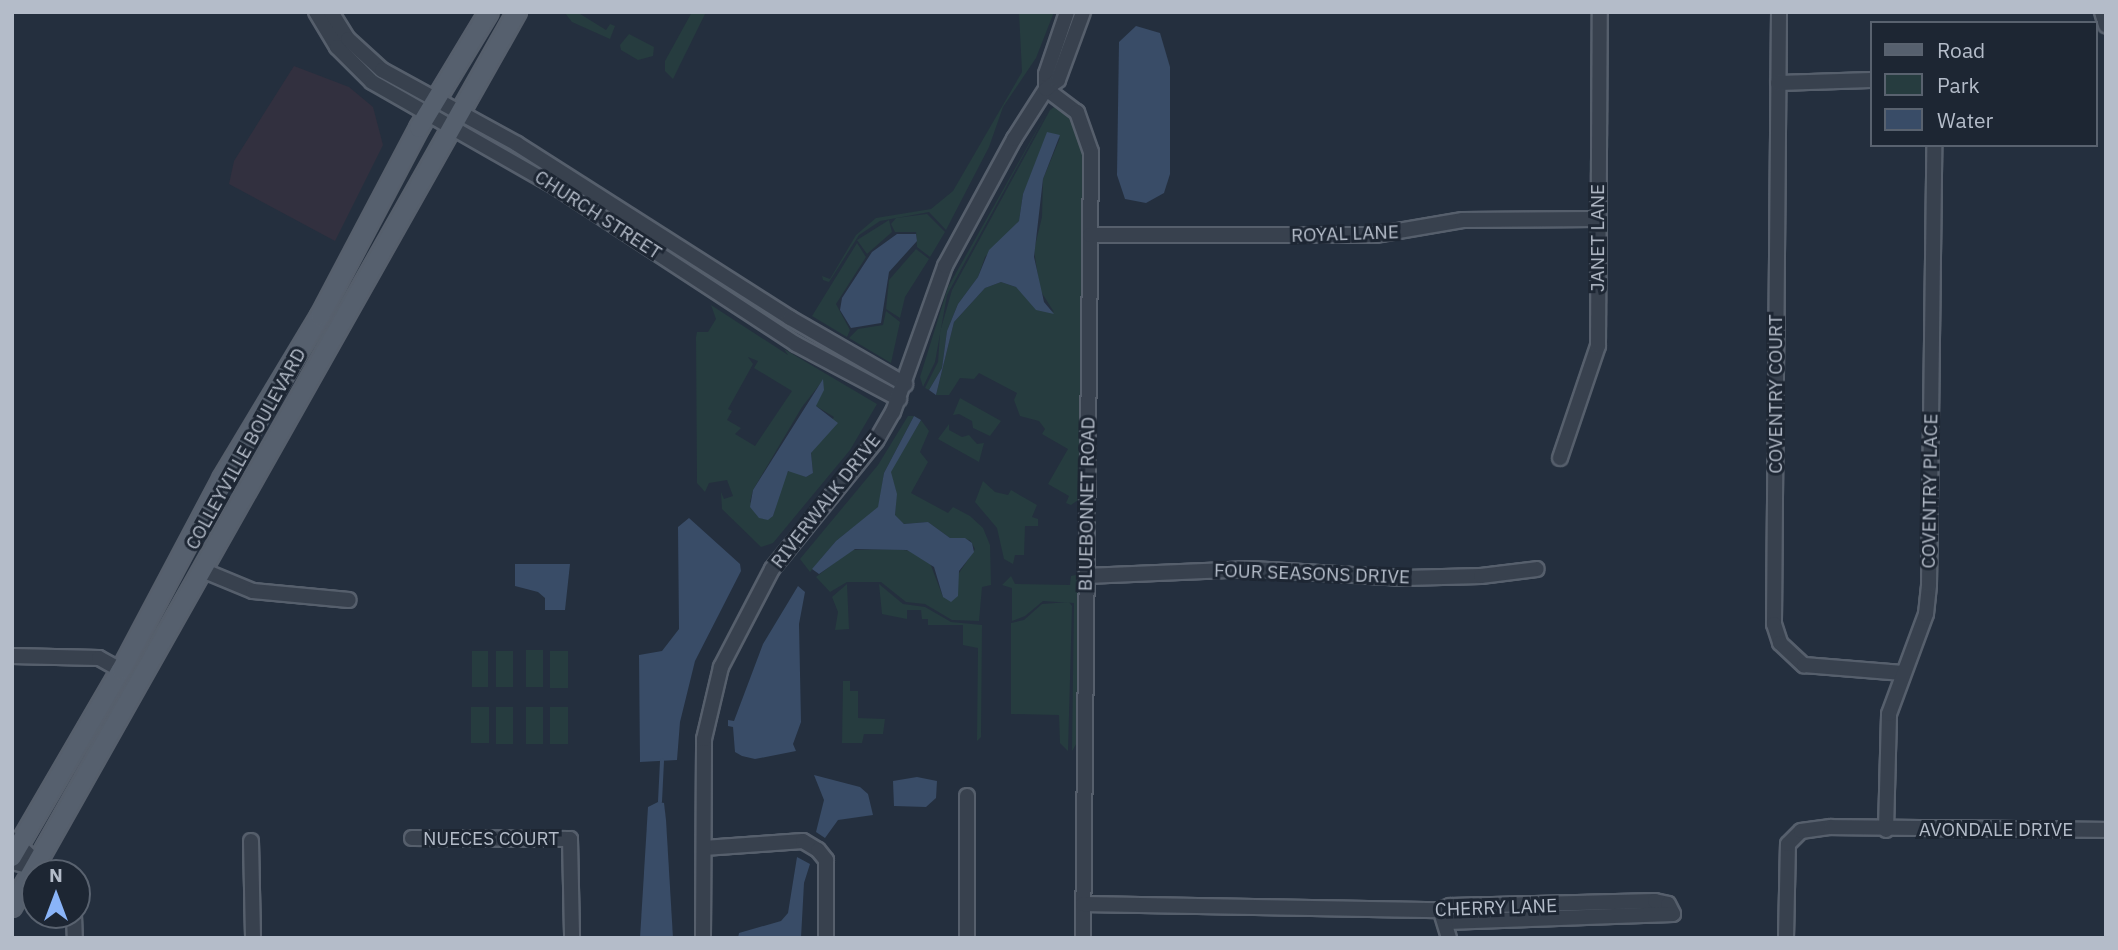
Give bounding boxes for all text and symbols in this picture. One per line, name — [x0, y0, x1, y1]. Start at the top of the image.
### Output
legend — [1870, 21, 2097, 147]
text: Road — [1937, 36, 1985, 64]
text: Park — [1937, 71, 1980, 99]
text: Water — [1937, 106, 1993, 134]
street label: CHURCH STREET — [530, 166, 666, 264]
street label: JANET LANE — [1587, 184, 1609, 292]
street label: ROYAL LANE — [1291, 221, 1399, 247]
street label: COVENTRY COURT — [1765, 314, 1787, 474]
street label: COLLEYVILLE BOULEVARD — [181, 344, 311, 554]
street label: COVENTRY PLACE — [1917, 413, 1943, 569]
street label: BLUEBONNET ROAD — [1074, 417, 1100, 591]
street label: RIVERWALK DRIVE — [766, 429, 886, 573]
street label: FOUR SEASONS DRIVE — [1214, 559, 1410, 589]
street label: AVONDALE DRIVE — [1919, 819, 2073, 841]
street label: NUECES COURT — [423, 828, 559, 850]
north arrow — [21, 859, 91, 929]
text: N — [49, 863, 63, 887]
street label: CHERRY LANE — [1435, 894, 1557, 922]

